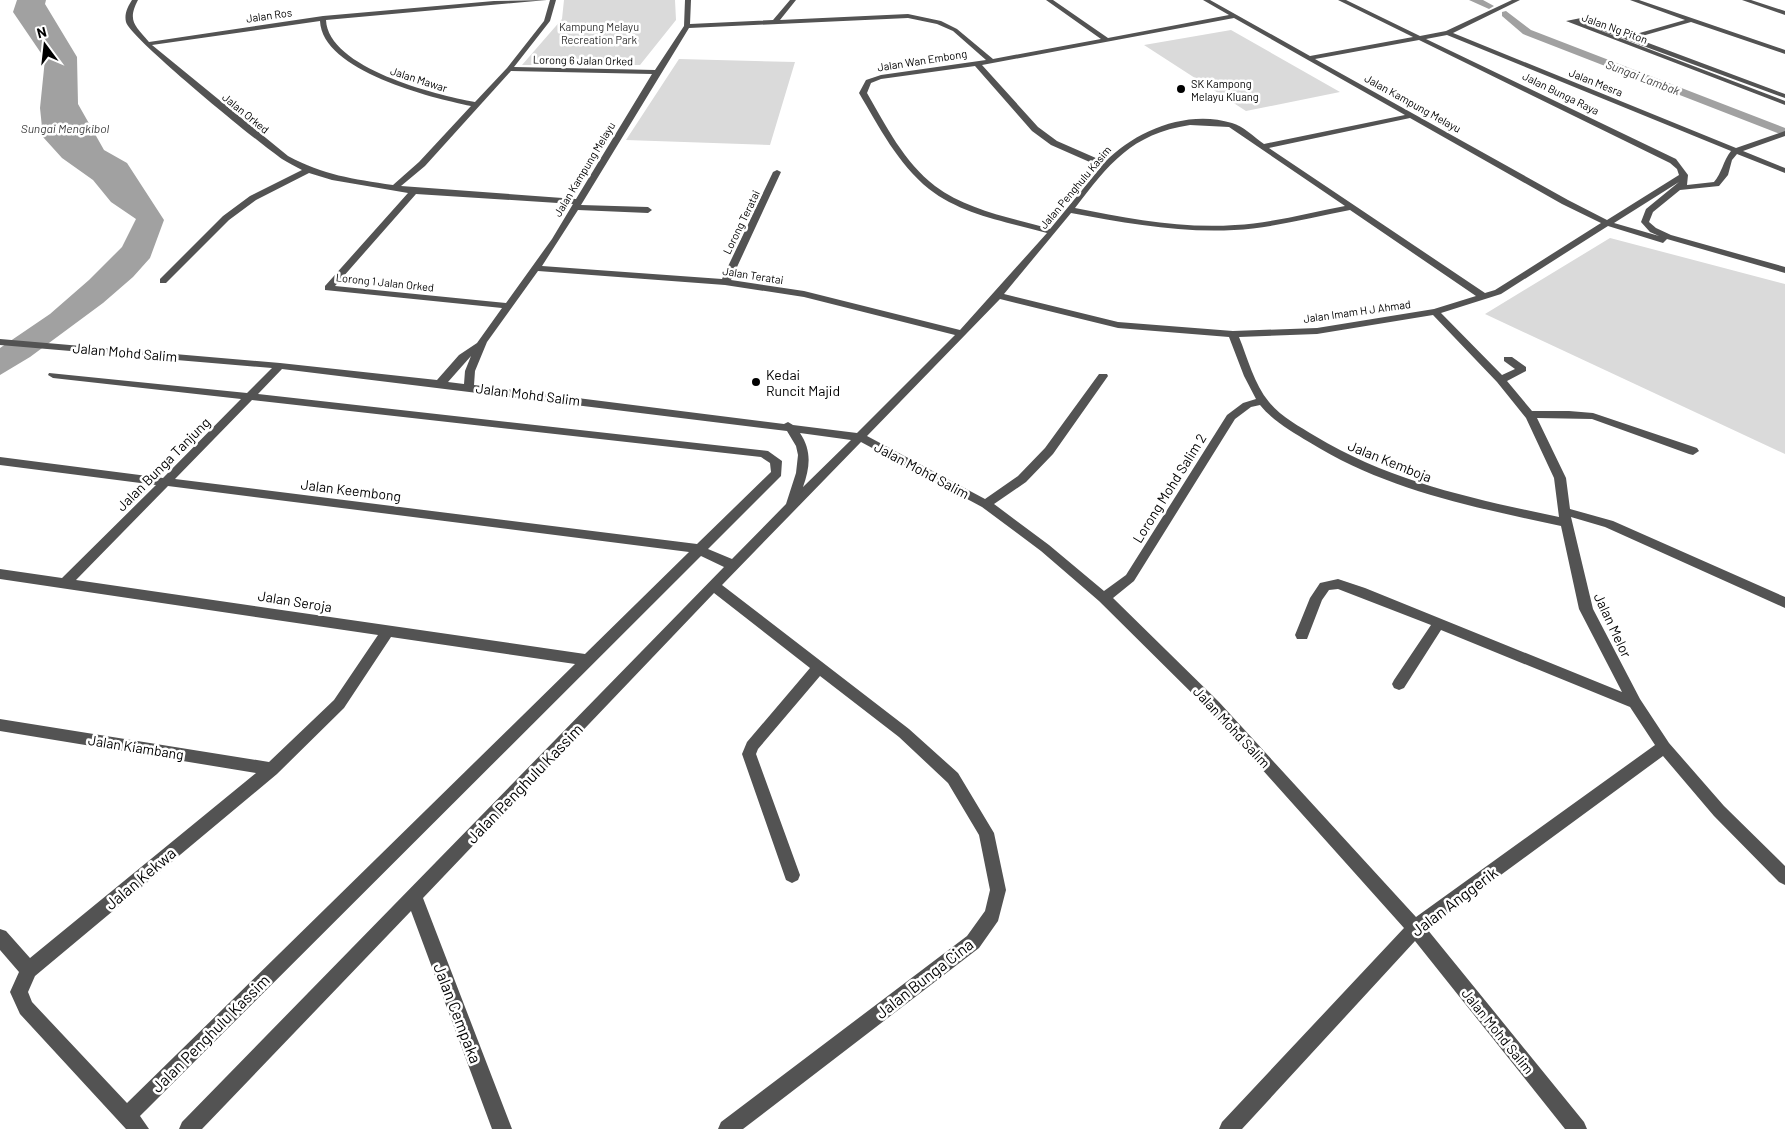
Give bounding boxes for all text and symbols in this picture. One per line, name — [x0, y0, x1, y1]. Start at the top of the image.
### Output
street label: Jalan Ros — [245, 5, 293, 25]
street label: Jalan Ng Piton — [1580, 10, 1650, 46]
north arrow — [20, 20, 70, 70]
park label: Kampung Melayu Recreation Park — [559, 20, 639, 46]
text: N — [35, 23, 48, 41]
street label: Jalan Wan Embong — [876, 46, 968, 74]
street label: Lorong 6 Jalan Orked — [533, 53, 633, 67]
water label: Sungai Lambak — [1604, 56, 1682, 98]
street label: Jalan Mawar — [389, 64, 449, 94]
street label: Jalan Mesra — [1567, 65, 1625, 99]
street label: Jalan Bunga Raya — [1521, 69, 1601, 117]
street label: Jalan Kampung Melayu — [1362, 71, 1464, 135]
place label: SK Kampong Melayu Kluang — [1191, 77, 1259, 103]
marker: SK Kampong Melayu Kluang — [1175, 83, 1187, 95]
street label: Jalan Orked — [220, 90, 272, 136]
street label: Jalan Kampung Melayu — [550, 119, 618, 219]
water label: Sungai Mengkibol — [21, 121, 109, 135]
street label: Jalan Penghulu Kasim — [1037, 143, 1113, 231]
street label: Lorong Teratai — [720, 188, 762, 256]
street label: Jalan Teratai — [722, 264, 785, 286]
street label: Lorong 1 Jalan Orked — [335, 270, 435, 294]
street label: Jalan Imam H J Ahmad — [1302, 297, 1412, 325]
street label: Jalan Mohd Salim — [72, 339, 178, 365]
place label: Kedai Runcit Majid — [766, 366, 840, 399]
marker: Kedai Runcit Majid — [750, 376, 762, 388]
street label: Jalan Mohd Salim — [475, 379, 581, 409]
street label: Jalan Bunga Tanjung — [113, 414, 213, 514]
street label: Lorong Mohd Salim 2 — [1129, 430, 1209, 546]
street label: Jalan Kemboja — [1346, 436, 1434, 486]
street label: Jalan Mohd Salim — [872, 438, 972, 502]
street label: Jalan Keembong — [300, 475, 402, 505]
street label: Jalan Seroja — [257, 587, 333, 615]
street label: Jalan Melor — [1591, 590, 1635, 660]
street label: Jalan Mohd Salim — [1190, 683, 1274, 771]
street label: Jalan Penghulu Kassim — [462, 719, 586, 847]
street label: Jalan Kiambang — [87, 731, 185, 763]
street label: Jalan Kekwa — [101, 843, 179, 913]
street label: Jalan Anggerik — [1407, 862, 1501, 940]
street label: Jalan Bunga Cina — [871, 934, 977, 1022]
street label: Jalan Cempaka — [430, 960, 486, 1066]
street label: Jalan Penghulu Kassim — [147, 970, 273, 1096]
street label: Jalan Mohd Salim — [1458, 985, 1538, 1077]

